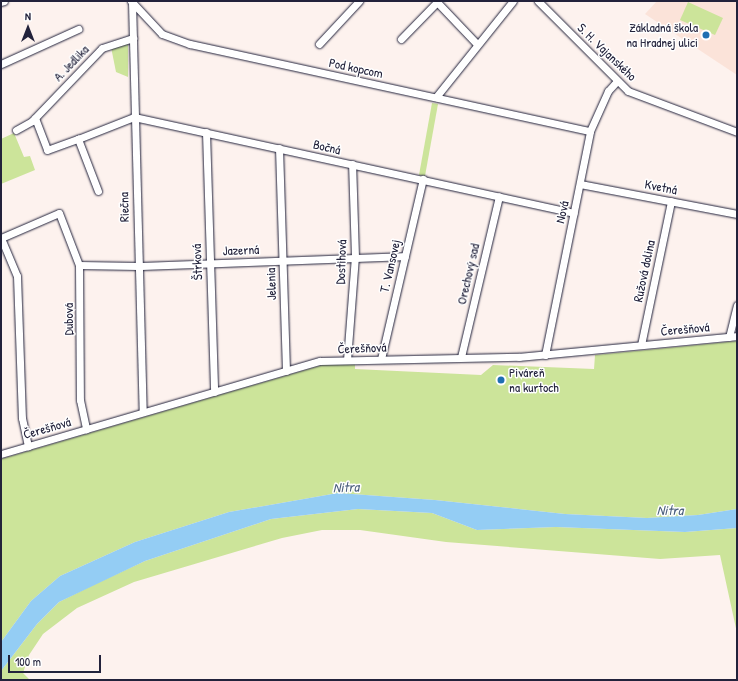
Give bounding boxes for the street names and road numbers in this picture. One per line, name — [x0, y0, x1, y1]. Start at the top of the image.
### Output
street label: S. H. Vajanského — [574, 20, 640, 84]
street label: A. Jedlika — [50, 42, 92, 84]
street label: Pod kopcom — [328, 55, 384, 81]
street label: Bočná — [312, 136, 342, 158]
street label: Kvetná — [644, 176, 678, 198]
street label: Riečna — [116, 192, 132, 222]
street label: Nová — [552, 199, 572, 225]
street label: T. Vansovej — [376, 238, 404, 294]
street label: Dostihová — [332, 239, 350, 285]
street label: Ružová dolina — [630, 239, 658, 303]
street label: Jazerná — [222, 242, 260, 258]
street label: Orechový sad — [453, 242, 483, 306]
street label: Štrková — [189, 244, 205, 280]
street label: Jelenia — [263, 267, 279, 301]
street label: Dubová — [60, 303, 76, 335]
street label: Čerešňová — [660, 319, 710, 339]
street label: Čerešňová — [337, 339, 387, 357]
street label: Čerešňová — [21, 414, 73, 442]

